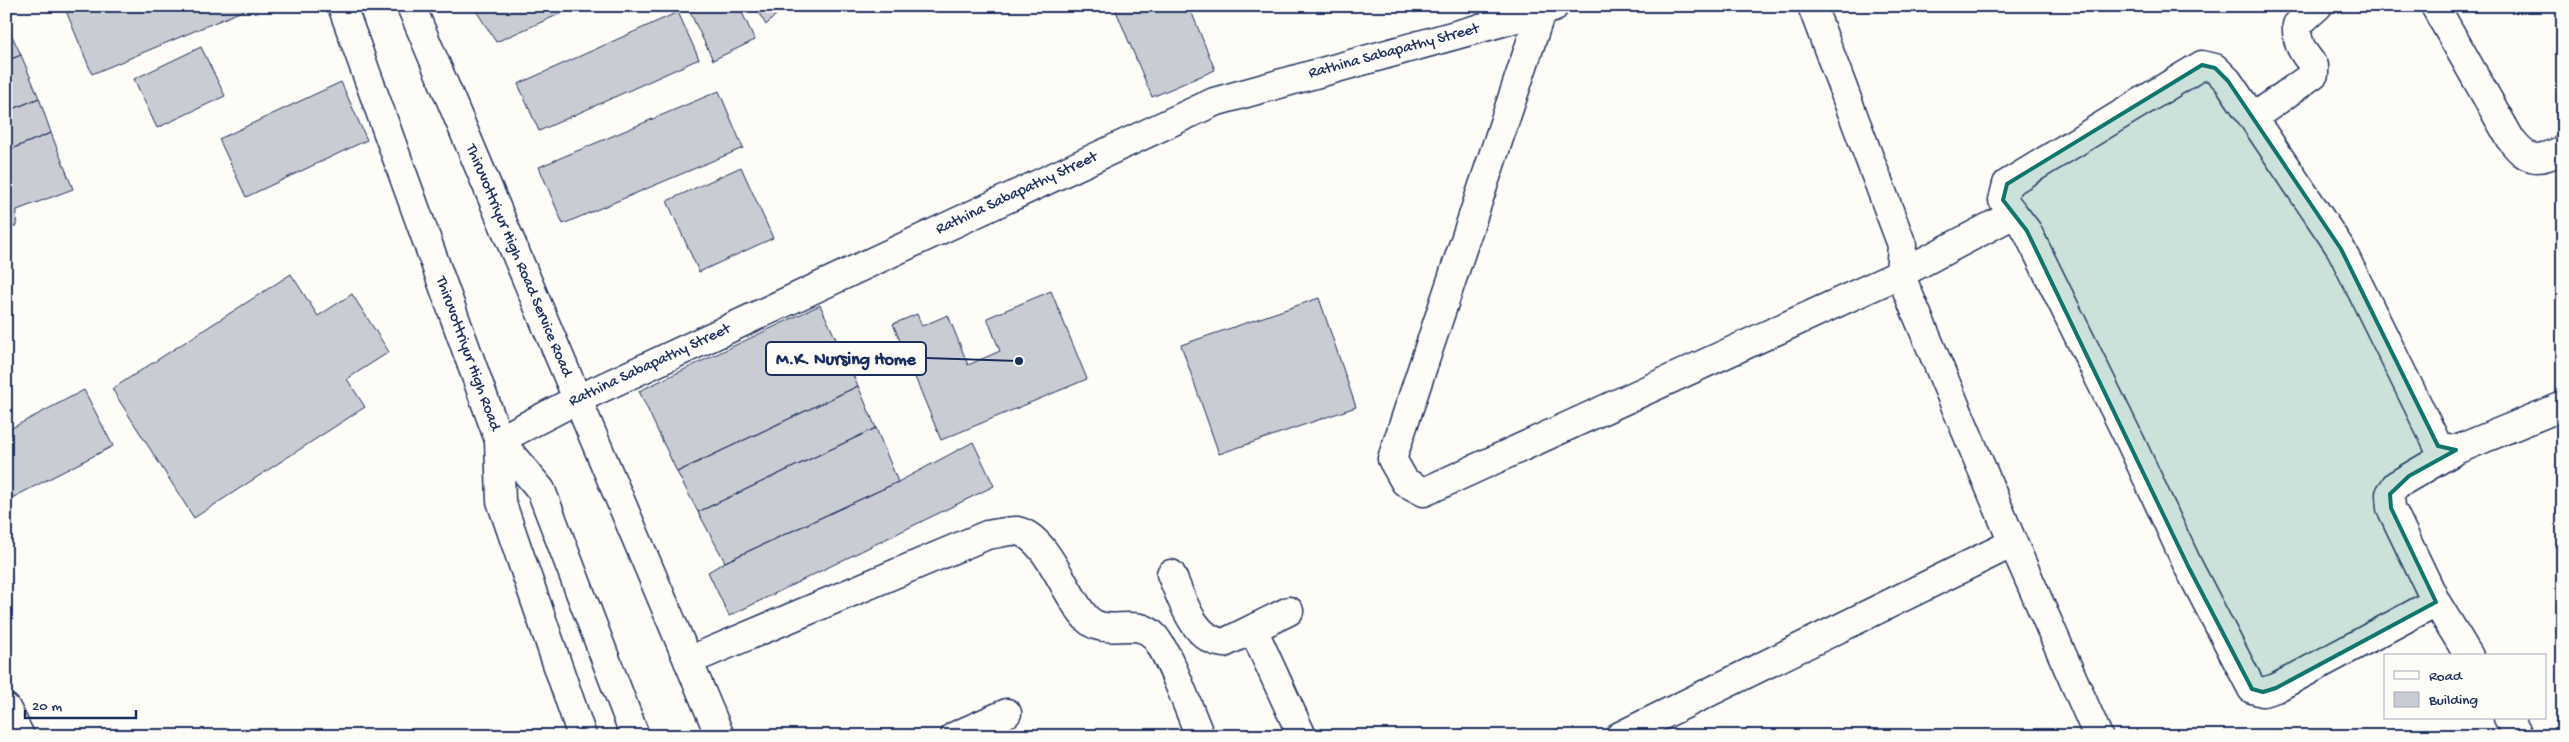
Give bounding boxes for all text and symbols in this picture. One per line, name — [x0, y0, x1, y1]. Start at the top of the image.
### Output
street label: Rathina Sabapathy Street — [1307, 20, 1483, 84]
street label: Thiruvottriyur High Road Service Road — [460, 142, 576, 380]
street label: Rathina Sabapathy Street — [933, 148, 1102, 240]
street label: Thiruvottriyur High Road — [430, 274, 504, 434]
street label: Rathina Sabapathy Street — [566, 320, 735, 412]
callout: M.K. Nursing Home — [766, 342, 926, 375]
text: M.K. Nursing Home — [776, 350, 917, 371]
legend — [2384, 654, 2546, 720]
text: Road — [2429, 668, 2463, 686]
scale bar — [25, 687, 136, 719]
text: Building — [2428, 692, 2478, 710]
text: 20 m — [32, 698, 62, 716]

